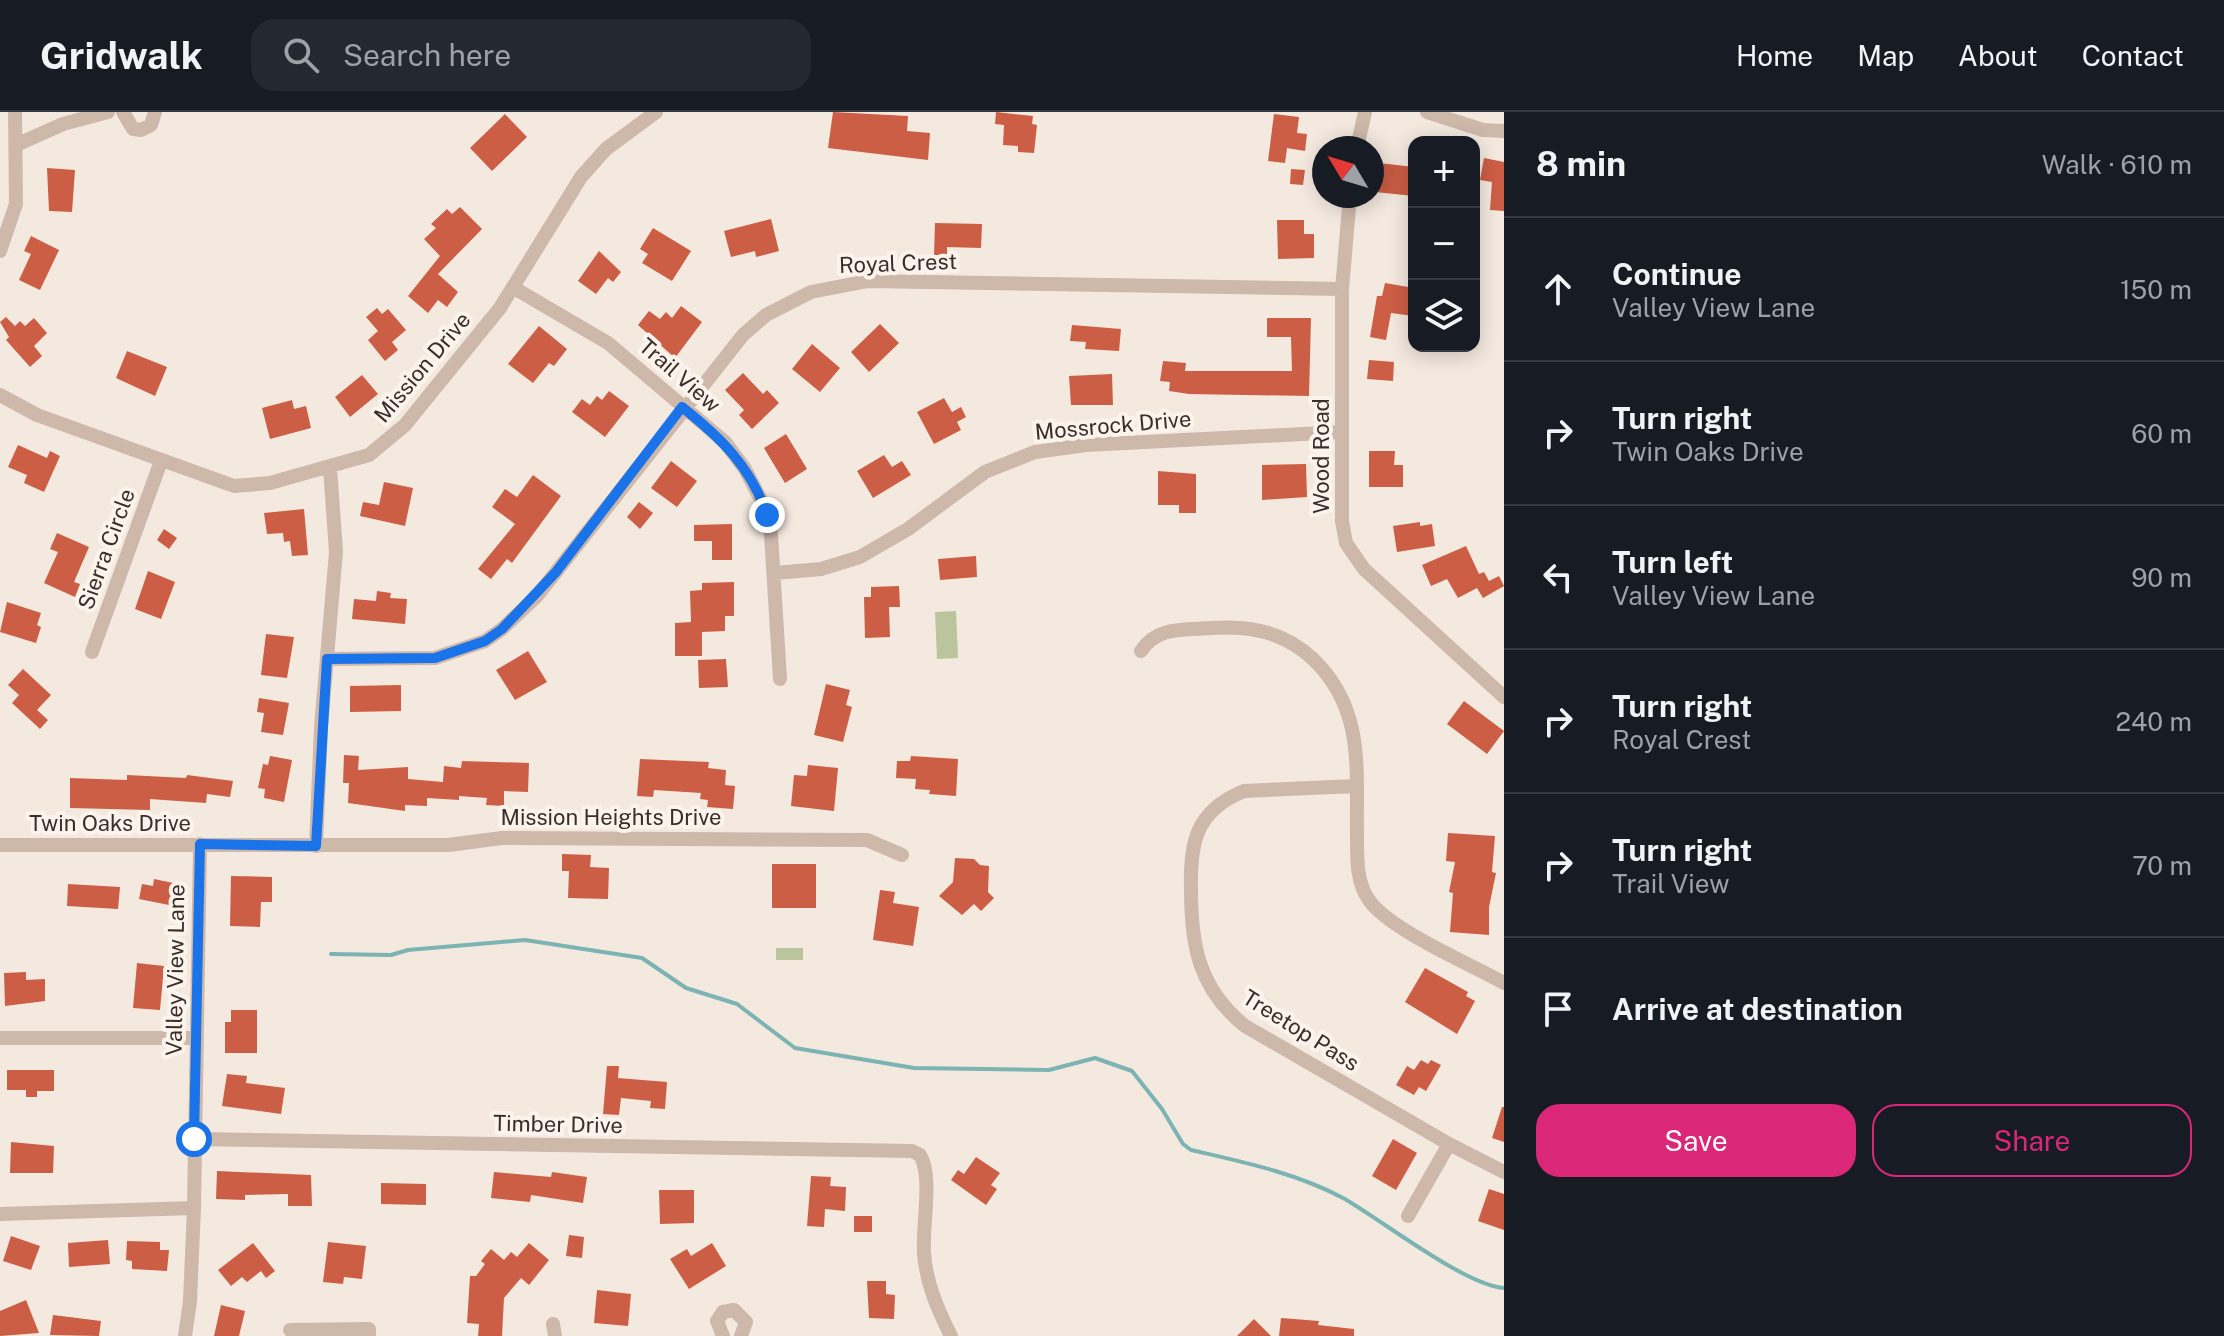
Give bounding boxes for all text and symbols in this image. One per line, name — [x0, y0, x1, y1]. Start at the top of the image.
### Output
search box — [251, 19, 811, 91]
text: Gridwalk — [40, 33, 203, 78]
icon: search — [279, 33, 323, 77]
text: Search here — [343, 37, 511, 73]
text: Home — [1736, 39, 1813, 72]
text: Map — [1857, 39, 1914, 72]
text: About — [1958, 39, 2038, 72]
text: Contact — [2082, 39, 2184, 72]
north arrow — [1312, 136, 1384, 208]
map controls — [1408, 136, 1480, 352]
button: + — [1408, 136, 1480, 208]
text: 8 min — [1536, 144, 1626, 184]
text: Walk · 610 m — [2042, 149, 2192, 180]
button: − — [1408, 208, 1480, 280]
street label: Royal Crest — [839, 248, 957, 278]
text: Continue — [1612, 256, 1742, 292]
icon: ahead — [1536, 267, 1580, 311]
text: 150 m — [2120, 274, 2192, 305]
button: layers — [1408, 280, 1480, 352]
text: Valley View Lane — [1612, 292, 1815, 323]
street label: Mission Drive — [368, 307, 476, 427]
street label: Trail View — [634, 333, 726, 417]
street label: Wood Road — [1308, 398, 1334, 514]
text: Turn right — [1612, 400, 1752, 436]
street label: Mossrock Drive — [1034, 405, 1192, 445]
icon: right — [1536, 411, 1580, 455]
text: 60 m — [2131, 418, 2192, 449]
text: Twin Oaks Drive — [1612, 436, 1804, 467]
street label: Sierra Circle — [72, 485, 140, 613]
route end — [749, 497, 785, 533]
text: Turn left — [1612, 544, 1733, 580]
icon: left — [1536, 555, 1580, 599]
text: 90 m — [2131, 562, 2192, 593]
text: Valley View Lane — [1612, 580, 1815, 611]
text: Turn right — [1612, 688, 1752, 724]
icon: right — [1536, 699, 1580, 743]
text: 240 m — [2115, 706, 2192, 737]
text: Royal Crest — [1612, 724, 1751, 755]
street label: Mission Heights Drive — [500, 804, 722, 830]
street label: Twin Oaks Drive — [29, 810, 191, 836]
text: Turn right — [1612, 832, 1752, 868]
icon: right — [1536, 843, 1580, 887]
text: 70 m — [2132, 850, 2192, 881]
text: Trail View — [1612, 868, 1730, 899]
street label: Valley View Lane — [161, 884, 189, 1056]
street label: Treetop Pass — [1238, 984, 1364, 1076]
icon: arrive — [1536, 987, 1580, 1031]
text: Arrive at destination — [1612, 991, 1903, 1027]
button: Save — [1536, 1104, 1856, 1177]
button: Share — [1872, 1104, 2192, 1177]
street label: Timber Drive — [493, 1110, 623, 1138]
route start — [176, 1121, 212, 1157]

